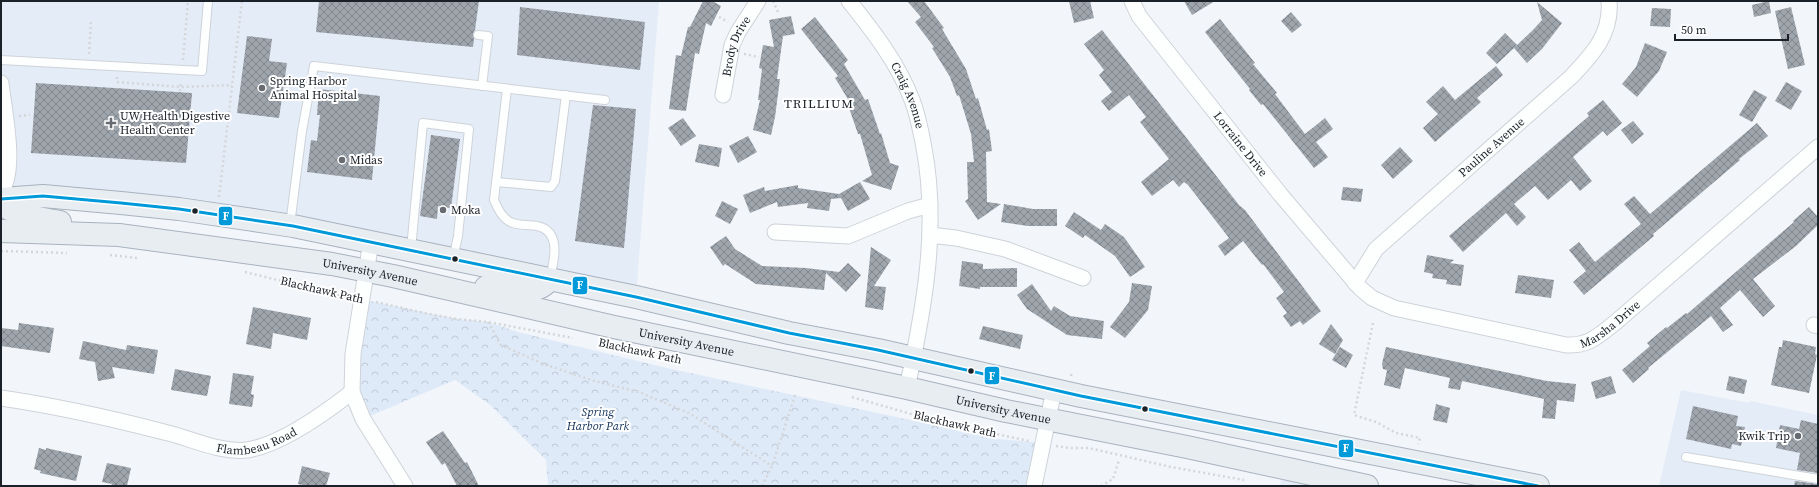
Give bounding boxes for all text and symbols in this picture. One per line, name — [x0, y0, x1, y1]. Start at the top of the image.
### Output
street label: Brody Drive — [719, 13, 754, 78]
scale bar — [1675, 16, 1788, 42]
text: 50 m — [1681, 22, 1707, 38]
street label: Craig Avenue — [887, 59, 928, 130]
place label: Spring Harbor Animal Hospital — [270, 73, 358, 103]
marker: Spring Harbor Animal Hospital — [257, 83, 267, 93]
district label: TRILLIUM — [784, 95, 854, 112]
place label: UW Health Digestive Health Center — [120, 108, 230, 138]
street label: Lorraine Drive — [1210, 108, 1271, 180]
street label: Pauline Avenue — [1455, 114, 1528, 181]
marker: UW Health Digestive Health Center — [105, 117, 117, 129]
place label: Midas — [350, 152, 382, 168]
marker: Midas — [337, 155, 347, 165]
place label: Moka — [451, 202, 482, 218]
marker: Moka — [438, 205, 448, 215]
unlabelled marker — [190, 206, 200, 216]
line badge: F — [218, 206, 233, 226]
text: F — [223, 209, 230, 224]
unlabelled marker — [450, 254, 460, 264]
street label: University Avenue — [321, 255, 419, 289]
street label: Blackhawk Path — [279, 273, 365, 307]
line badge: F — [572, 276, 588, 295]
text: F — [577, 278, 584, 293]
street label: Marsha Drive — [1578, 297, 1643, 352]
street label: University Avenue — [637, 324, 736, 360]
street label: Blackhawk Path — [597, 334, 683, 368]
unlabelled marker — [966, 366, 976, 376]
line badge: F — [984, 366, 1000, 385]
text: F — [989, 369, 996, 384]
street label: University Avenue — [954, 392, 1052, 428]
park label: Spring Harbor Park — [566, 404, 629, 434]
unlabelled marker — [1140, 404, 1150, 414]
street label: Blackhawk Path — [912, 407, 998, 441]
street label: Flambeau Road — [215, 424, 300, 458]
place label: Kwik Trip — [1738, 428, 1790, 444]
marker: Kwik Trip — [1793, 431, 1803, 441]
line badge: F — [1338, 439, 1354, 458]
text: F — [1343, 441, 1350, 456]

